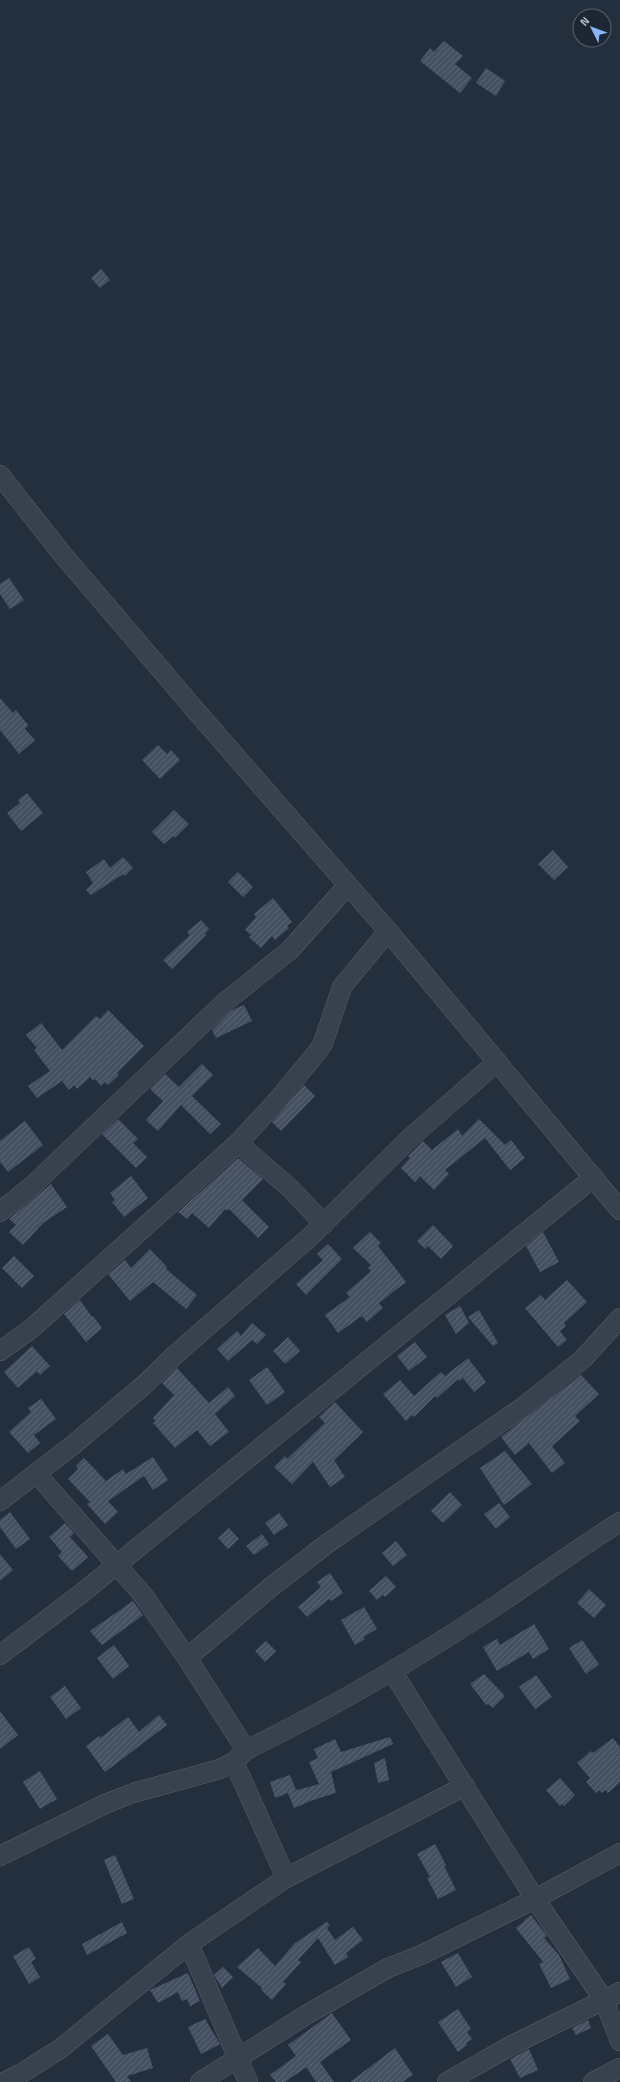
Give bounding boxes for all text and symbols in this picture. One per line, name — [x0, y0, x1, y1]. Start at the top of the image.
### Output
north arrow — [572, 8, 612, 48]
text: N — [576, 13, 593, 29]

